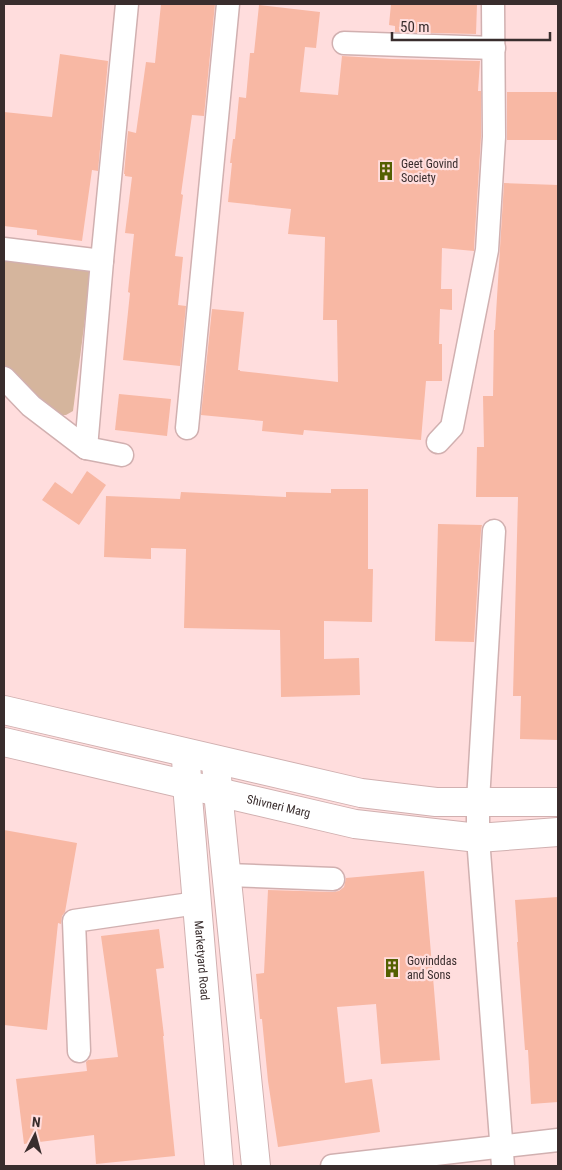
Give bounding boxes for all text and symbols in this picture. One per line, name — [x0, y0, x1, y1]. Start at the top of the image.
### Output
scale bar — [392, 10, 550, 42]
text: 50 m — [400, 18, 430, 36]
place label: Geet Govind Society — [401, 157, 458, 185]
building icon: Geet Govind Society — [375, 160, 397, 182]
street label: Shivneri Marg — [245, 792, 312, 820]
street label: Marketyard Road — [191, 920, 212, 1001]
place label: Govinddas and Sons — [407, 954, 457, 982]
building icon: Govinddas and Sons — [381, 957, 403, 979]
north arrow — [10, 1110, 60, 1160]
text: N — [31, 1114, 41, 1130]

